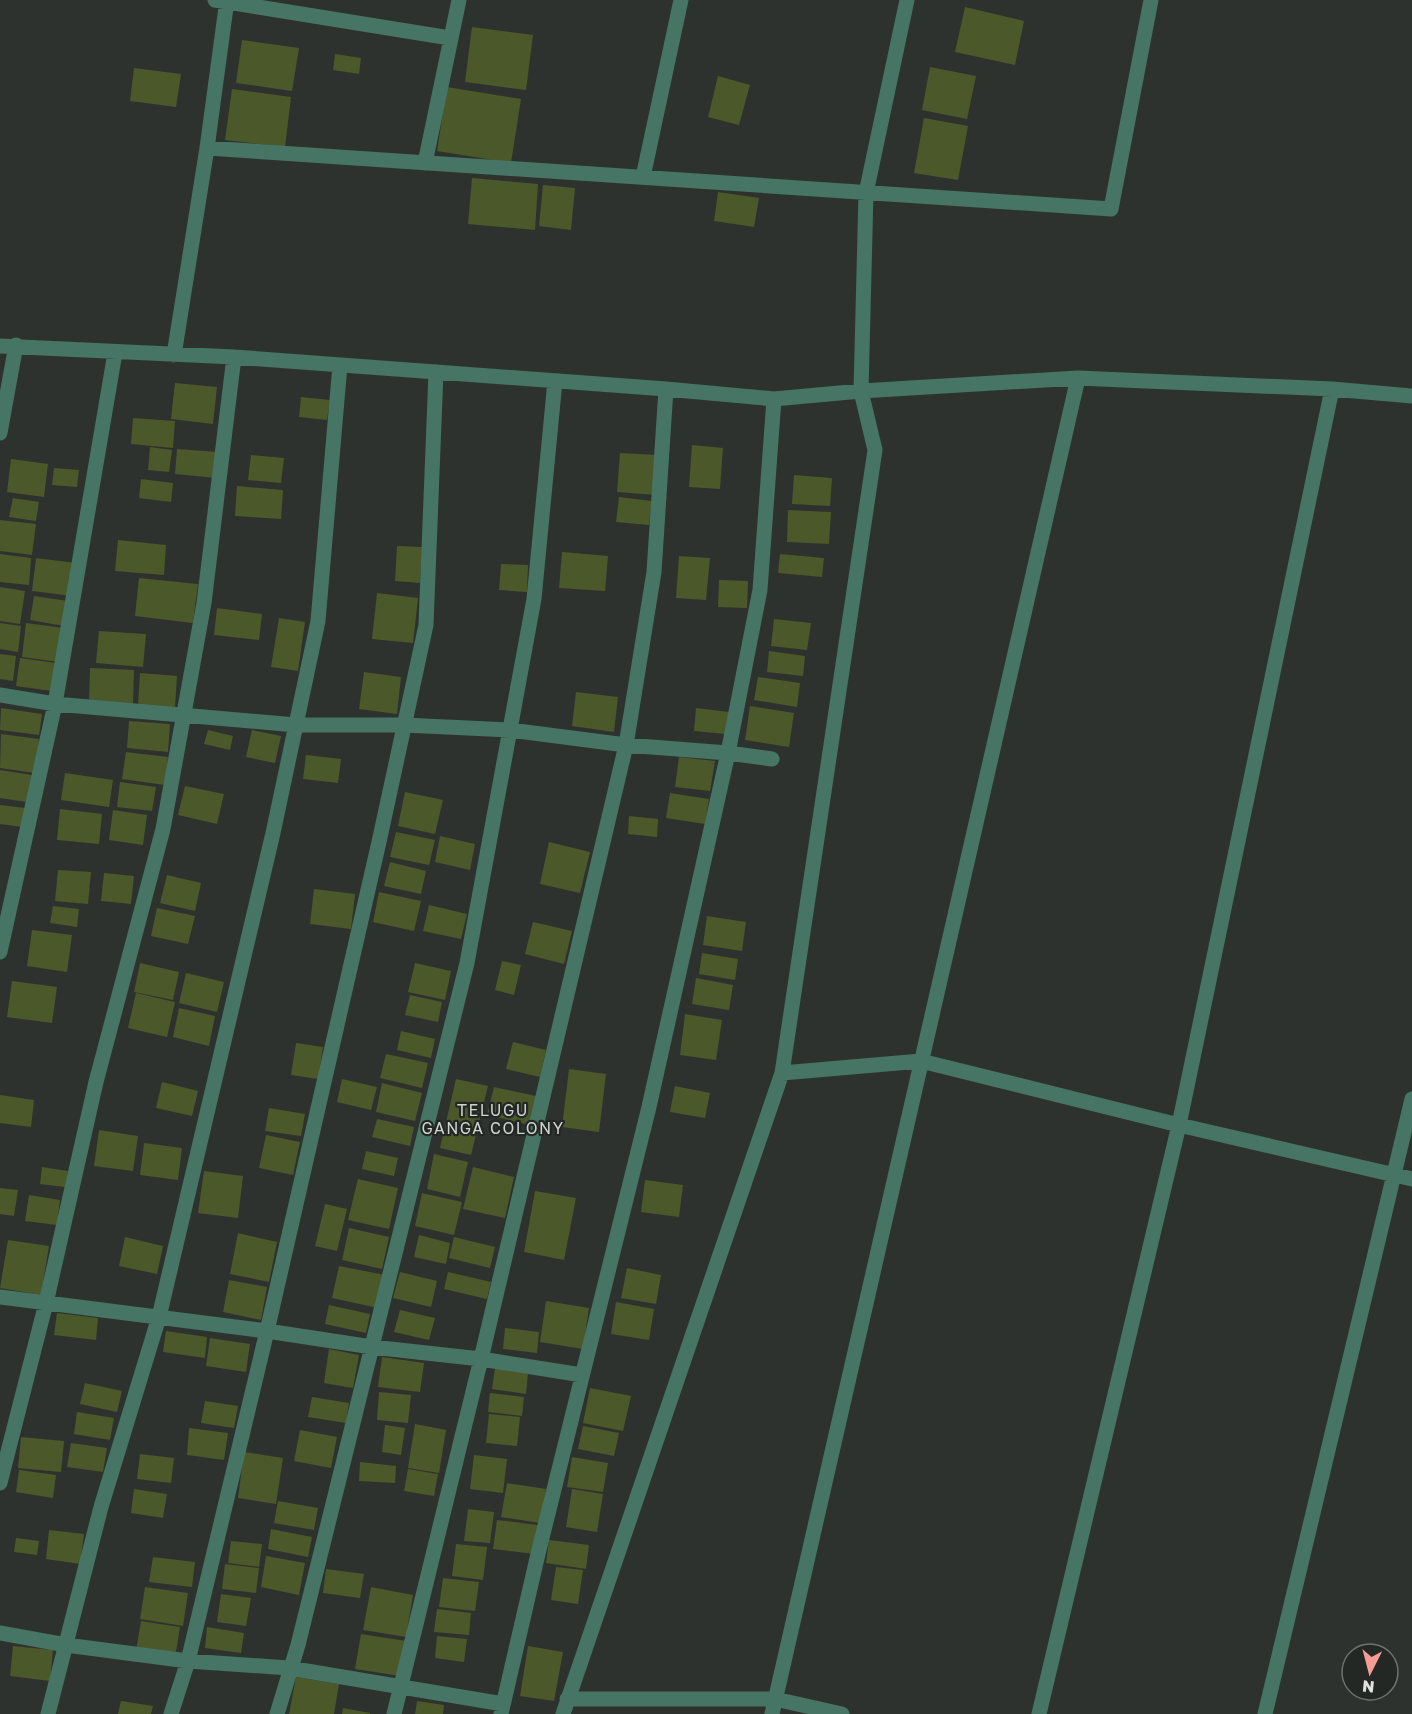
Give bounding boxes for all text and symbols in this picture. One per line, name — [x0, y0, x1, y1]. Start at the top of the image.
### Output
district label: TELUGU GANGA COLONY — [422, 1100, 564, 1138]
north arrow — [1340, 1642, 1400, 1702]
text: N — [1361, 1676, 1376, 1697]

